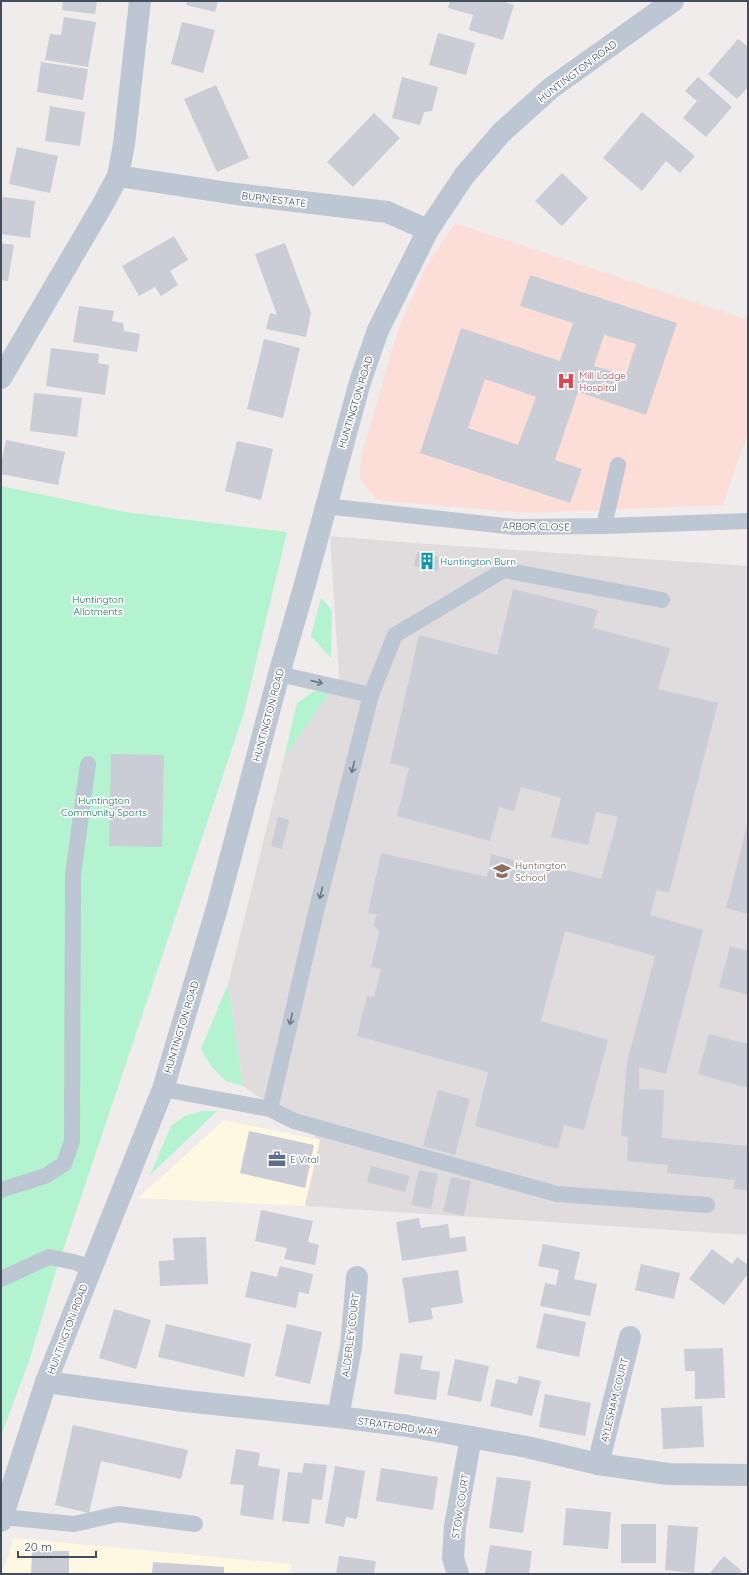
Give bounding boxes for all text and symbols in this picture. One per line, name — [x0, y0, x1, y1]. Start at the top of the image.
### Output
street label: HUNTINGTON ROAD — [535, 37, 619, 105]
street label: BURN ESTATE — [241, 189, 307, 210]
street label: HUNTINGTON ROAD — [335, 355, 376, 450]
place label: Mill Lodge Hospital — [579, 369, 626, 394]
hospital icon: Mill Lodge Hospital — [556, 371, 576, 391]
street label: ARBOR CLOSE — [502, 519, 570, 534]
building icon: Huntington Burn — [417, 551, 437, 571]
place label: Huntington Burn — [440, 555, 516, 568]
park label: Huntington Allotments — [72, 593, 124, 618]
street label: HUNTINGTON ROAD — [250, 667, 287, 763]
one-way arrow — [310, 679, 323, 687]
one-way arrow — [349, 760, 356, 773]
park label: Huntington Community Sports — [61, 794, 147, 819]
place label: Huntington School — [515, 859, 566, 884]
school or university icon: Huntington School — [492, 861, 512, 881]
one-way arrow — [317, 886, 324, 899]
street label: HUNTINGTON ROAD — [161, 980, 202, 1075]
one-way arrow — [287, 1013, 295, 1026]
office icon: E Vital — [267, 1149, 287, 1169]
place label: E Vital — [290, 1153, 319, 1166]
street label: HUNTINGTON ROAD — [44, 1282, 91, 1376]
street label: ALDERLEY COURT — [339, 1292, 362, 1378]
street label: AYLESHAM COURT — [598, 1356, 631, 1444]
street label: STRATFORD WAY — [357, 1414, 439, 1439]
street label: STOW COURT — [449, 1473, 472, 1539]
scale bar — [18, 1533, 96, 1559]
text: 20 m — [24, 1539, 52, 1554]

